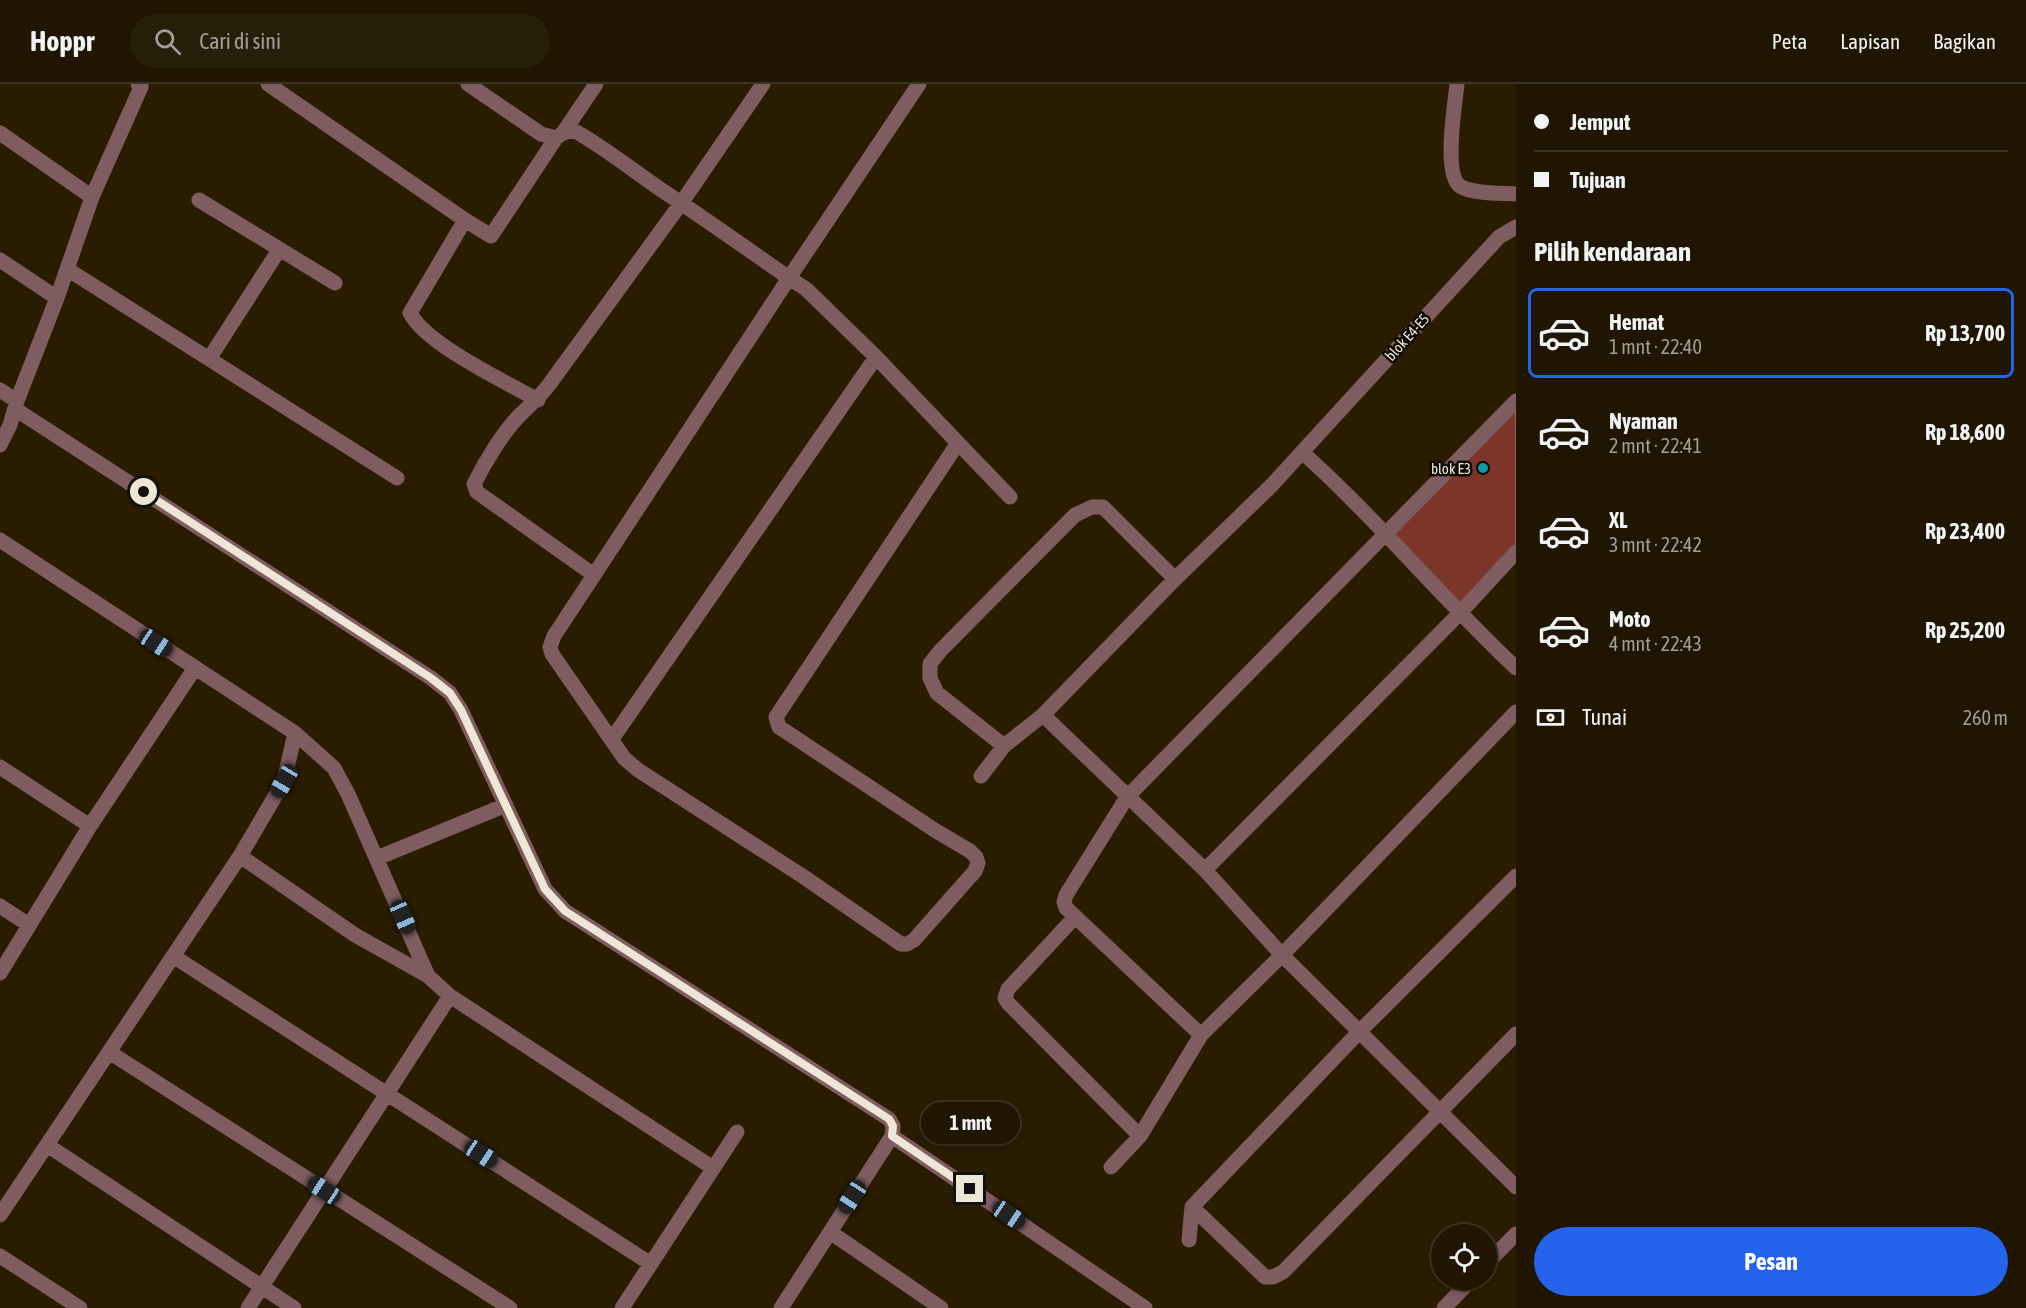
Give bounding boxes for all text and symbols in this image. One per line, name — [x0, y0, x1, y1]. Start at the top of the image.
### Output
search box — [130, 14, 550, 68]
text: Hoppr — [30, 25, 94, 57]
icon: search — [151, 25, 184, 58]
text: Cari di sini — [199, 28, 281, 54]
text: Peta — [1772, 29, 1807, 53]
text: Lapisan — [1840, 29, 1900, 53]
text: Bagikan — [1933, 29, 1996, 53]
text: Jemput — [1570, 109, 1630, 135]
text: Tujuan — [1570, 167, 1626, 193]
text: Pilih kendaraan — [1534, 236, 1691, 267]
icon: car — [1537, 306, 1591, 360]
text: Hemat — [1609, 309, 1664, 335]
street label: blok E4-E5 — [1382, 310, 1432, 364]
text: Rp 13,700 — [1925, 320, 2005, 346]
text: 1 mnt · 22:40 — [1609, 335, 1702, 358]
icon: car — [1537, 405, 1591, 459]
text: Nyaman — [1609, 408, 1678, 434]
text: Rp 18,600 — [1925, 419, 2005, 445]
text: 2 mnt · 22:41 — [1609, 434, 1702, 457]
place label: blok E3 — [1431, 460, 1471, 477]
marker: blok E3 — [1476, 461, 1490, 475]
route start — [130, 478, 157, 505]
icon: car — [1537, 504, 1591, 558]
text: XL — [1609, 507, 1627, 533]
text: Rp 23,400 — [1925, 518, 2005, 544]
text: 3 mnt · 22:42 — [1609, 533, 1702, 556]
icon: car — [1537, 603, 1591, 657]
text: Moto — [1609, 606, 1651, 632]
text: Rp 25,200 — [1925, 617, 2005, 643]
car — [136, 626, 176, 660]
text: 4 mnt · 22:43 — [1609, 632, 1702, 655]
icon: cash — [1534, 701, 1567, 734]
text: Tunai — [1582, 704, 1627, 730]
text: 260 m — [1963, 706, 2008, 729]
car — [267, 761, 301, 801]
car — [387, 897, 419, 937]
callout: 1 mnt — [920, 1102, 1020, 1144]
text: 1 mnt — [950, 1111, 992, 1134]
car — [461, 1137, 501, 1171]
car — [304, 1173, 344, 1207]
route end — [956, 1175, 983, 1202]
car — [835, 1177, 869, 1217]
car — [989, 1197, 1029, 1233]
map controls — [1431, 1224, 1497, 1290]
button: locate — [1431, 1224, 1497, 1290]
button: Pesan — [1534, 1227, 2008, 1296]

